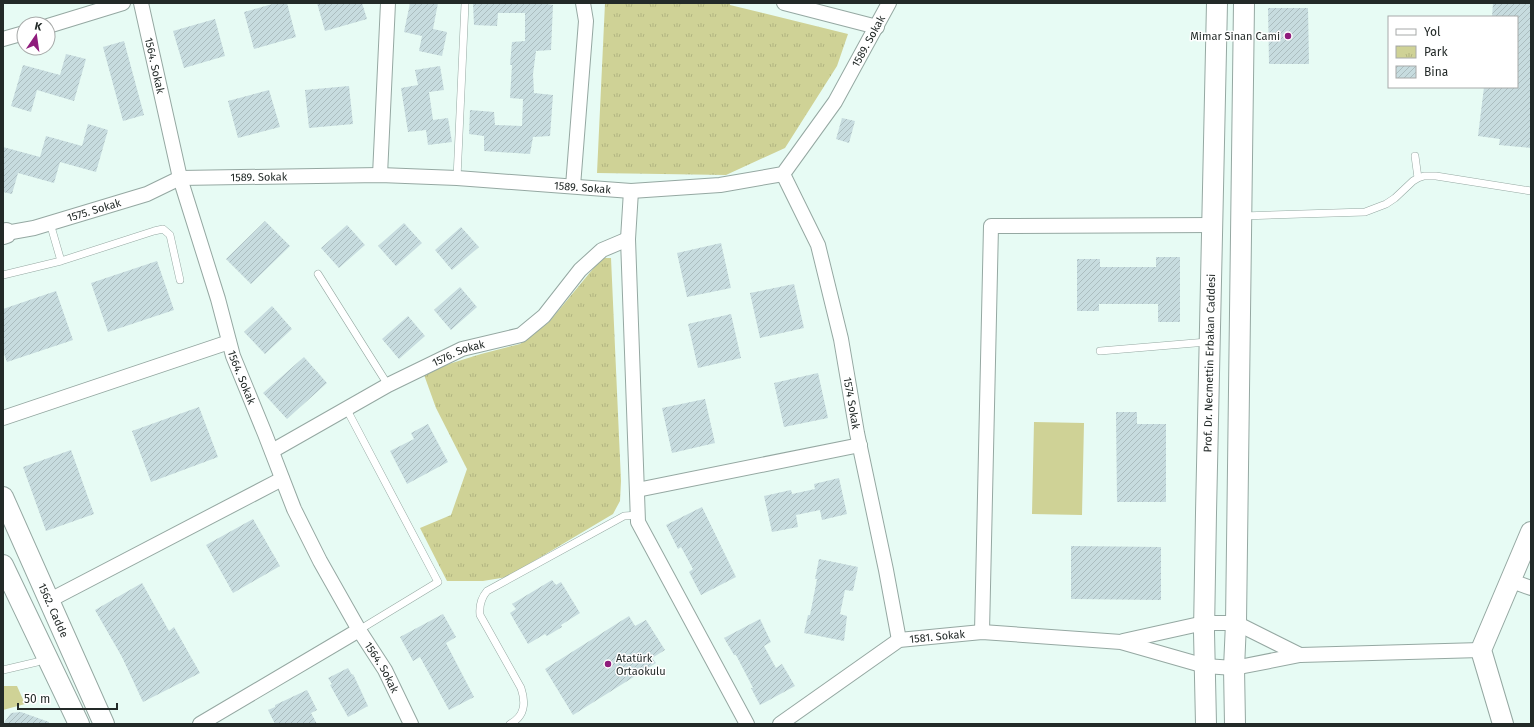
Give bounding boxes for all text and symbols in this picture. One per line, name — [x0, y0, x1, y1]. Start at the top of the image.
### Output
street label: 1589. Sokak — [849, 13, 888, 69]
north arrow — [16, 16, 56, 56]
legend — [1388, 16, 1518, 88]
text: K — [33, 20, 44, 34]
text: Yol — [1424, 25, 1441, 39]
place label: Mimar Sinan Cami — [1190, 30, 1280, 43]
marker: Mimar Sinan Cami — [1283, 31, 1293, 41]
street label: 1564. Sokak — [142, 36, 168, 95]
text: Park — [1424, 45, 1448, 59]
text: Bina — [1424, 65, 1448, 79]
street label: 1589. Sokak — [230, 170, 288, 184]
street label: 1589. Sokak — [554, 179, 612, 196]
street label: 1575. Sokak — [66, 196, 123, 224]
street label: Prof. Dr. Necmettin Erbakan Caddesi — [1201, 274, 1218, 453]
street label: 1576. Sokak — [430, 337, 486, 369]
street label: 1564. Sokak — [225, 349, 259, 406]
street label: 1574 Sokak — [841, 376, 863, 431]
street label: 1562. Cadde — [36, 581, 71, 640]
street label: 1581. Sokak — [909, 627, 966, 645]
street label: 1564. Sokak — [362, 639, 402, 695]
place label: Atatürk Ortaokulu — [616, 652, 666, 678]
marker: Atatürk Ortaokulu — [603, 659, 613, 669]
scale bar — [18, 685, 117, 711]
text: 50 m — [24, 692, 50, 706]

